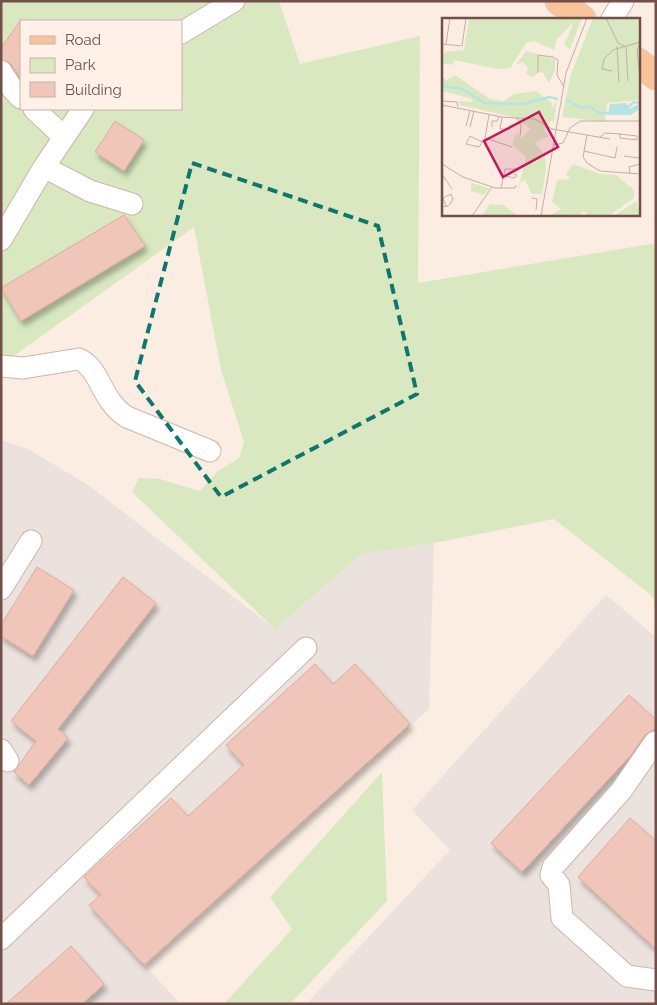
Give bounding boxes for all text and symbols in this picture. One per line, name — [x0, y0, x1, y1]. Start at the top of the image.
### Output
inset map — [442, 18, 640, 215]
legend — [20, 20, 182, 110]
text: Road — [65, 31, 101, 49]
text: Park — [65, 56, 96, 74]
text: Building — [65, 81, 122, 99]

